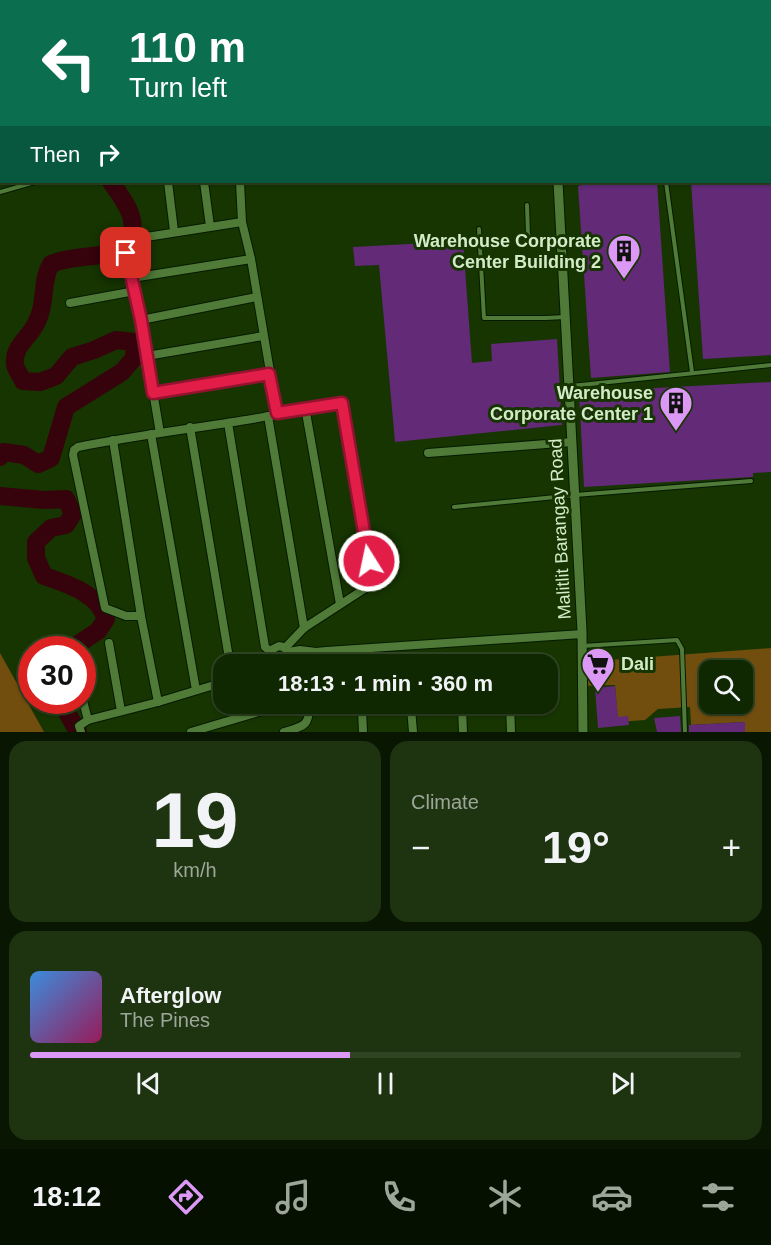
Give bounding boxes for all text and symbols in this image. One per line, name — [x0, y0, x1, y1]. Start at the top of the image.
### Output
icon: left — [30, 24, 108, 102]
text: 110 m — [129, 24, 246, 71]
text: Turn left — [129, 73, 227, 103]
icon: right — [92, 138, 125, 171]
text: Then — [30, 142, 80, 167]
pin — [100, 227, 151, 278]
place label: Warehouse Corporate Center Building 2 — [414, 231, 601, 272]
building icon: Warehouse Corporate Center Building 2 — [606, 233, 642, 280]
icon: arrive — [109, 236, 142, 269]
place label: Warehouse Corporate Center 1 — [490, 383, 653, 424]
building icon: Warehouse Corporate Center 1 — [658, 385, 694, 432]
street label: Malitlit Barangay Road — [545, 438, 575, 620]
position arrow — [337, 529, 401, 593]
speed limit sign: 30 — [18, 636, 96, 714]
supermarket icon: Dali — [580, 646, 616, 693]
place label: Dali — [621, 654, 654, 674]
map controls — [699, 660, 753, 714]
button: search — [699, 660, 753, 714]
text: 18:13 · 1 min · 360 m — [278, 671, 493, 696]
text: 19 — [152, 776, 238, 864]
text: Climate — [411, 791, 479, 813]
text: 19° — [542, 822, 610, 873]
text: − — [411, 829, 430, 866]
text: + — [722, 829, 741, 866]
text: km/h — [173, 859, 217, 881]
text: Afterglow — [120, 983, 221, 1008]
text: The Pines — [120, 1009, 210, 1031]
icon: previous — [132, 1067, 165, 1100]
icon: pause — [369, 1067, 402, 1100]
icon: next — [606, 1067, 639, 1100]
icon: directions — [165, 1176, 207, 1218]
icon: music — [272, 1176, 314, 1218]
icon: phone — [378, 1176, 420, 1218]
icon: climate — [484, 1176, 526, 1218]
icon: car — [591, 1176, 633, 1218]
icon: filters — [697, 1176, 739, 1218]
text: 18:12 — [32, 1182, 101, 1212]

